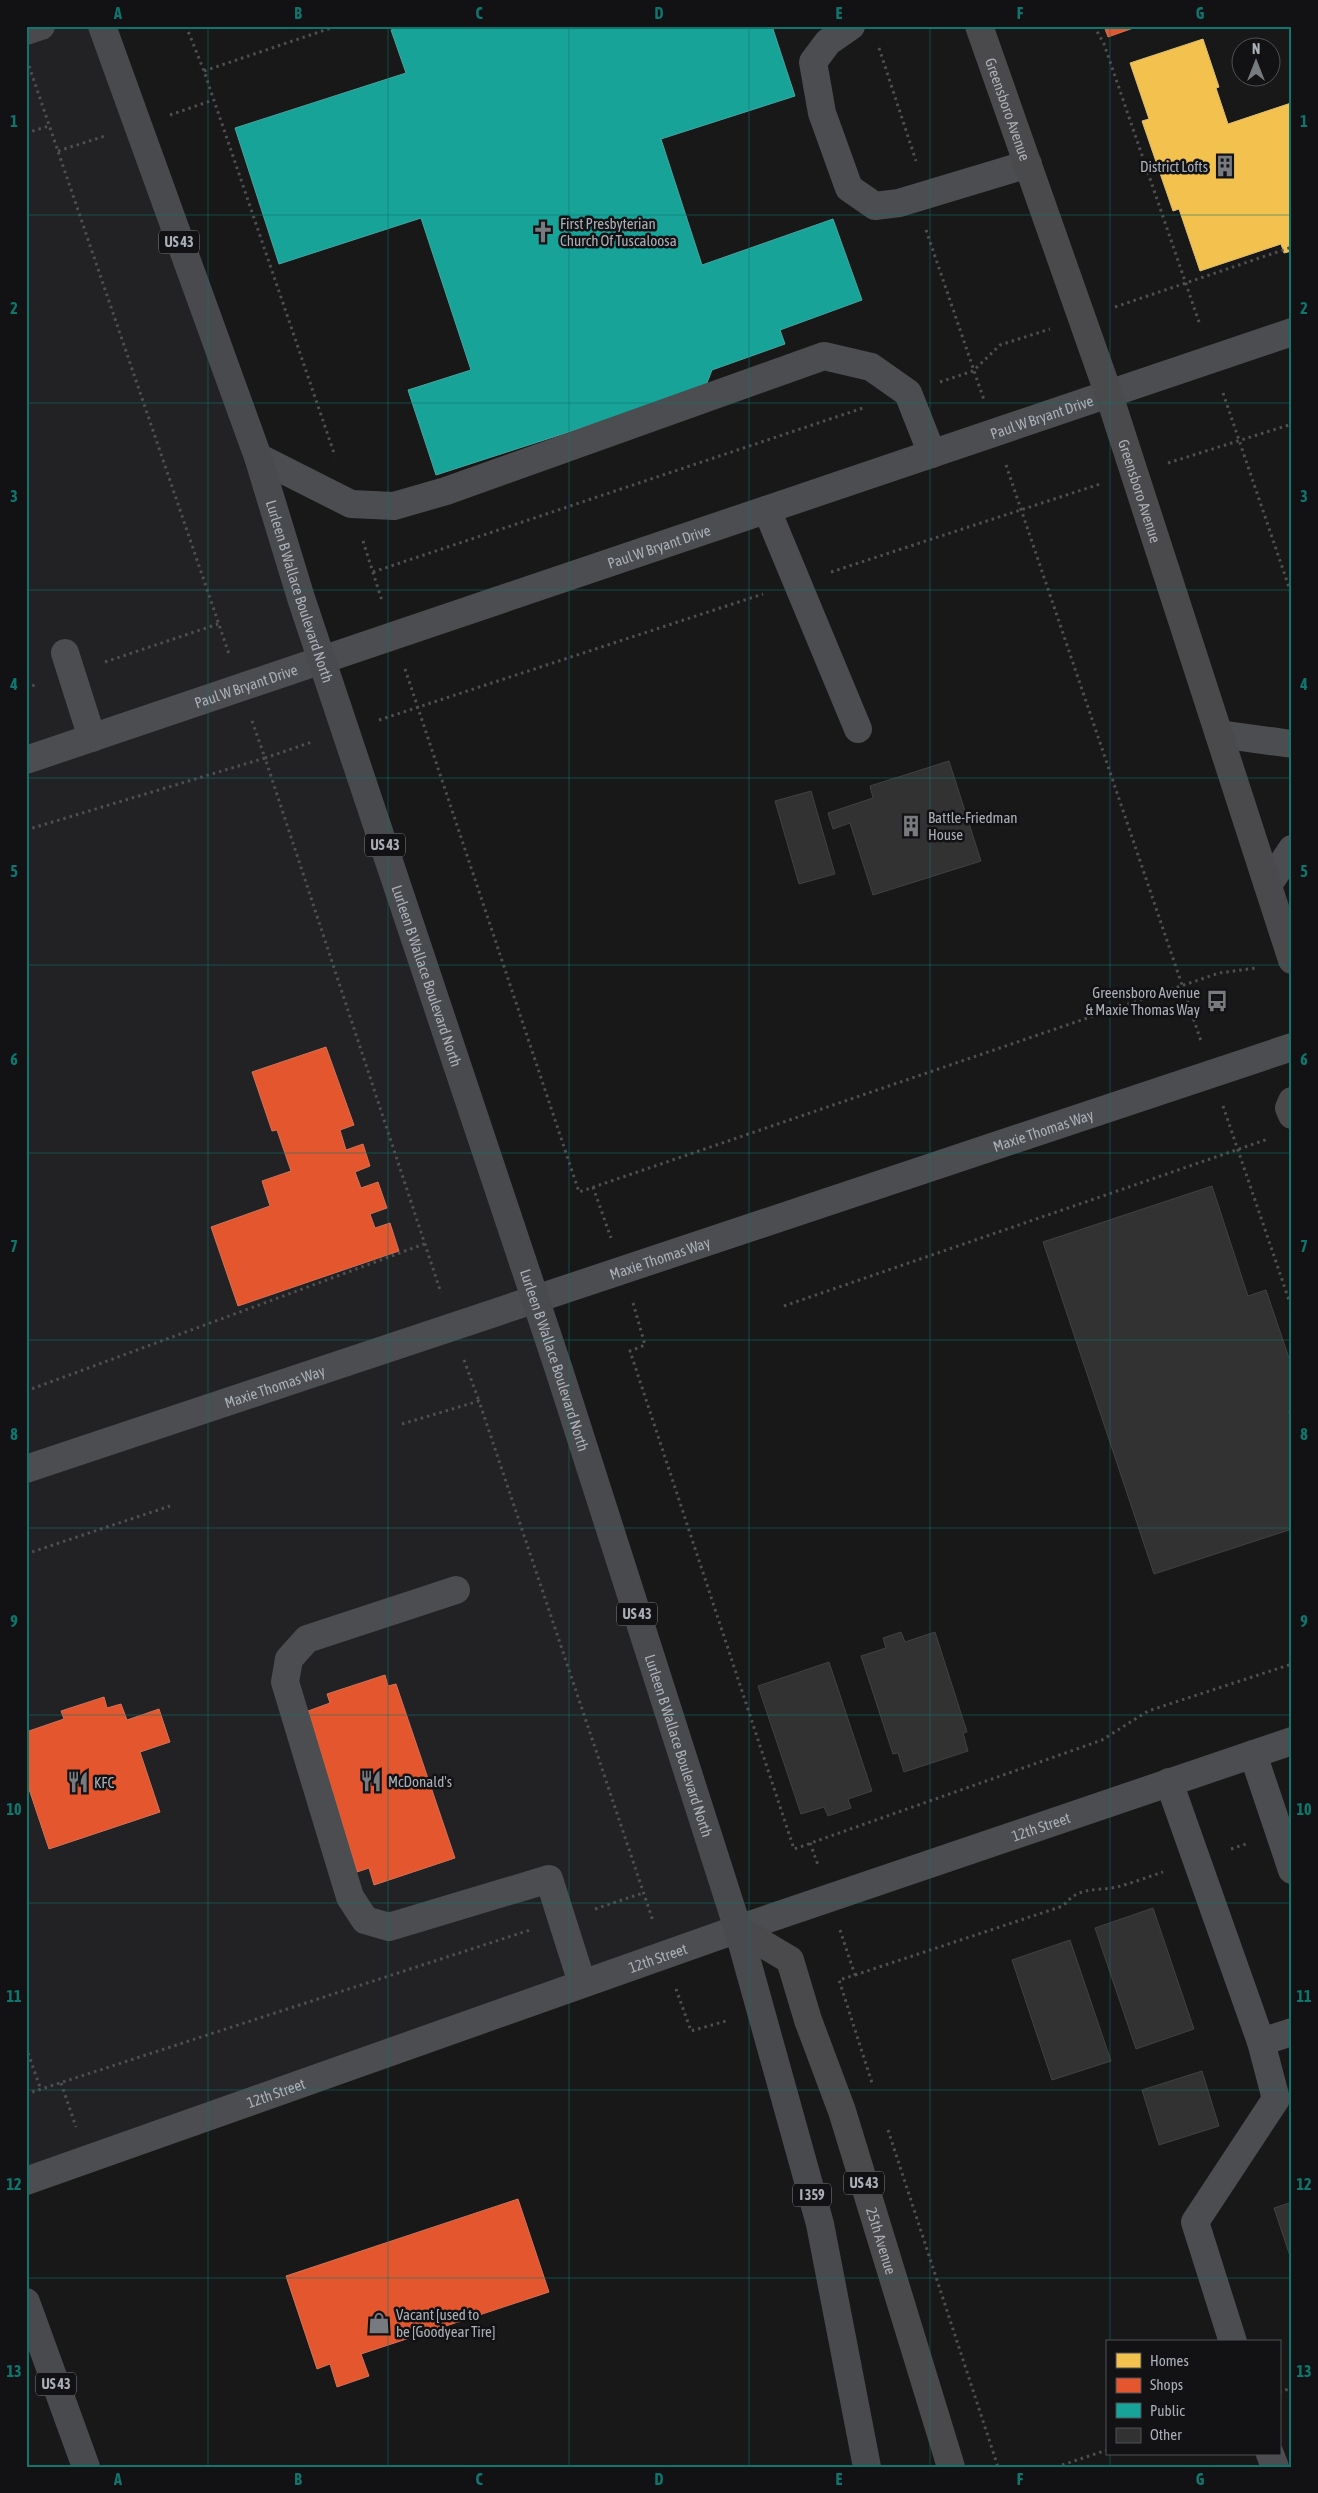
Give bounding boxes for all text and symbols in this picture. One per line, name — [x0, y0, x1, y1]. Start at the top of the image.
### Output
text: A — [113, 4, 122, 22]
text: B — [294, 4, 302, 22]
text: C — [475, 4, 483, 22]
text: D — [655, 4, 664, 22]
text: E — [836, 4, 843, 22]
text: F — [1017, 4, 1024, 22]
text: G — [1196, 4, 1205, 22]
north arrow — [1230, 38, 1280, 88]
text: N — [1252, 41, 1260, 57]
street label: Greensboro Avenue — [982, 55, 1034, 163]
text: 1 — [10, 112, 18, 130]
text: 1 — [1300, 112, 1308, 130]
building icon: District Lofts — [1212, 153, 1238, 179]
place label: District Lofts — [1140, 158, 1208, 175]
place label: First Presbyterian Church Of Tuscaloosa — [560, 215, 677, 249]
church icon: First Presbyterian Church Of Tuscaloosa — [530, 219, 556, 245]
road number: US 43 — [159, 230, 199, 253]
text: 2 — [10, 299, 18, 317]
text: 2 — [1300, 299, 1308, 317]
street label: Paul W Bryant Drive — [988, 391, 1095, 442]
street label: Greensboro Avenue — [1115, 437, 1165, 545]
text: 3 — [10, 487, 18, 505]
text: 3 — [1300, 487, 1308, 505]
street label: Lurleen B Wallace Boulevard North — [263, 498, 337, 685]
street label: Paul W Bryant Drive — [605, 521, 713, 571]
street label: Paul W Bryant Drive — [192, 660, 300, 711]
text: 4 — [9, 675, 18, 693]
text: 4 — [1299, 675, 1308, 693]
place label: Battle-Friedman House — [928, 809, 1018, 843]
building icon: Battle-Friedman House — [898, 813, 924, 839]
road number: US 43 — [365, 834, 405, 856]
text: 5 — [10, 862, 18, 880]
text: 5 — [1300, 862, 1308, 880]
street label: Lurleen B Wallace Boulevard North — [389, 883, 465, 1069]
place label: Greensboro Avenue & Maxie Thomas Way — [1085, 984, 1200, 1018]
bus stop icon: Greensboro Avenue & Maxie Thomas Way — [1204, 988, 1230, 1014]
text: 6 — [10, 1050, 18, 1068]
text: 6 — [1300, 1050, 1308, 1068]
street label: Maxie Thomas Way — [991, 1105, 1095, 1155]
street label: Maxie Thomas Way — [607, 1233, 712, 1282]
text: 7 — [10, 1237, 18, 1255]
text: 7 — [1300, 1237, 1308, 1255]
street label: Lurleen B Wallace Boulevard North — [517, 1267, 593, 1453]
street label: Maxie Thomas Way — [222, 1362, 327, 1411]
text: 8 — [10, 1425, 18, 1443]
text: 8 — [1300, 1425, 1308, 1443]
road number: US 43 — [617, 1602, 657, 1626]
text: 9 — [10, 1612, 18, 1630]
text: 9 — [1300, 1612, 1308, 1630]
street label: Lurleen B Wallace Boulevard North — [642, 1652, 716, 1839]
restaurant icon: McDonald's — [358, 1768, 384, 1794]
restaurant icon: KFC — [65, 1769, 91, 1795]
place label: McDonald's — [388, 1773, 452, 1790]
place label: KFC — [94, 1774, 114, 1791]
text: 10 — [6, 1800, 22, 1818]
text: 10 — [1296, 1800, 1312, 1818]
street label: 12th Street — [1009, 1808, 1072, 1844]
street label: 12th Street — [626, 1939, 689, 1976]
text: 11 — [6, 1987, 22, 2005]
text: 11 — [1296, 1987, 1312, 2005]
street label: 12th Street — [244, 2074, 307, 2111]
road number: US 43 — [844, 2172, 884, 2194]
text: 12 — [6, 2175, 22, 2193]
text: 12 — [1296, 2175, 1312, 2193]
road number: I 359 — [793, 2184, 831, 2206]
street label: 25th Avenue — [863, 2205, 900, 2277]
place label: Vacant [used to be [Goodyear Tire] — [396, 2306, 495, 2340]
shop icon: Vacant [used to be [Goodyear Tire] — [366, 2310, 392, 2336]
legend — [1106, 2340, 1280, 2456]
text: Homes — [1150, 2352, 1189, 2369]
text: 13 — [6, 2362, 22, 2380]
text: 13 — [1296, 2362, 1312, 2380]
road number: US 43 — [36, 2372, 76, 2396]
text: Shops — [1150, 2376, 1183, 2393]
text: Public — [1150, 2402, 1185, 2419]
text: Other — [1150, 2426, 1182, 2443]
text: A — [113, 2470, 122, 2488]
text: B — [294, 2470, 302, 2488]
text: C — [475, 2470, 483, 2488]
text: D — [655, 2470, 664, 2488]
text: E — [836, 2470, 843, 2488]
text: F — [1017, 2470, 1024, 2488]
text: G — [1196, 2470, 1205, 2488]

